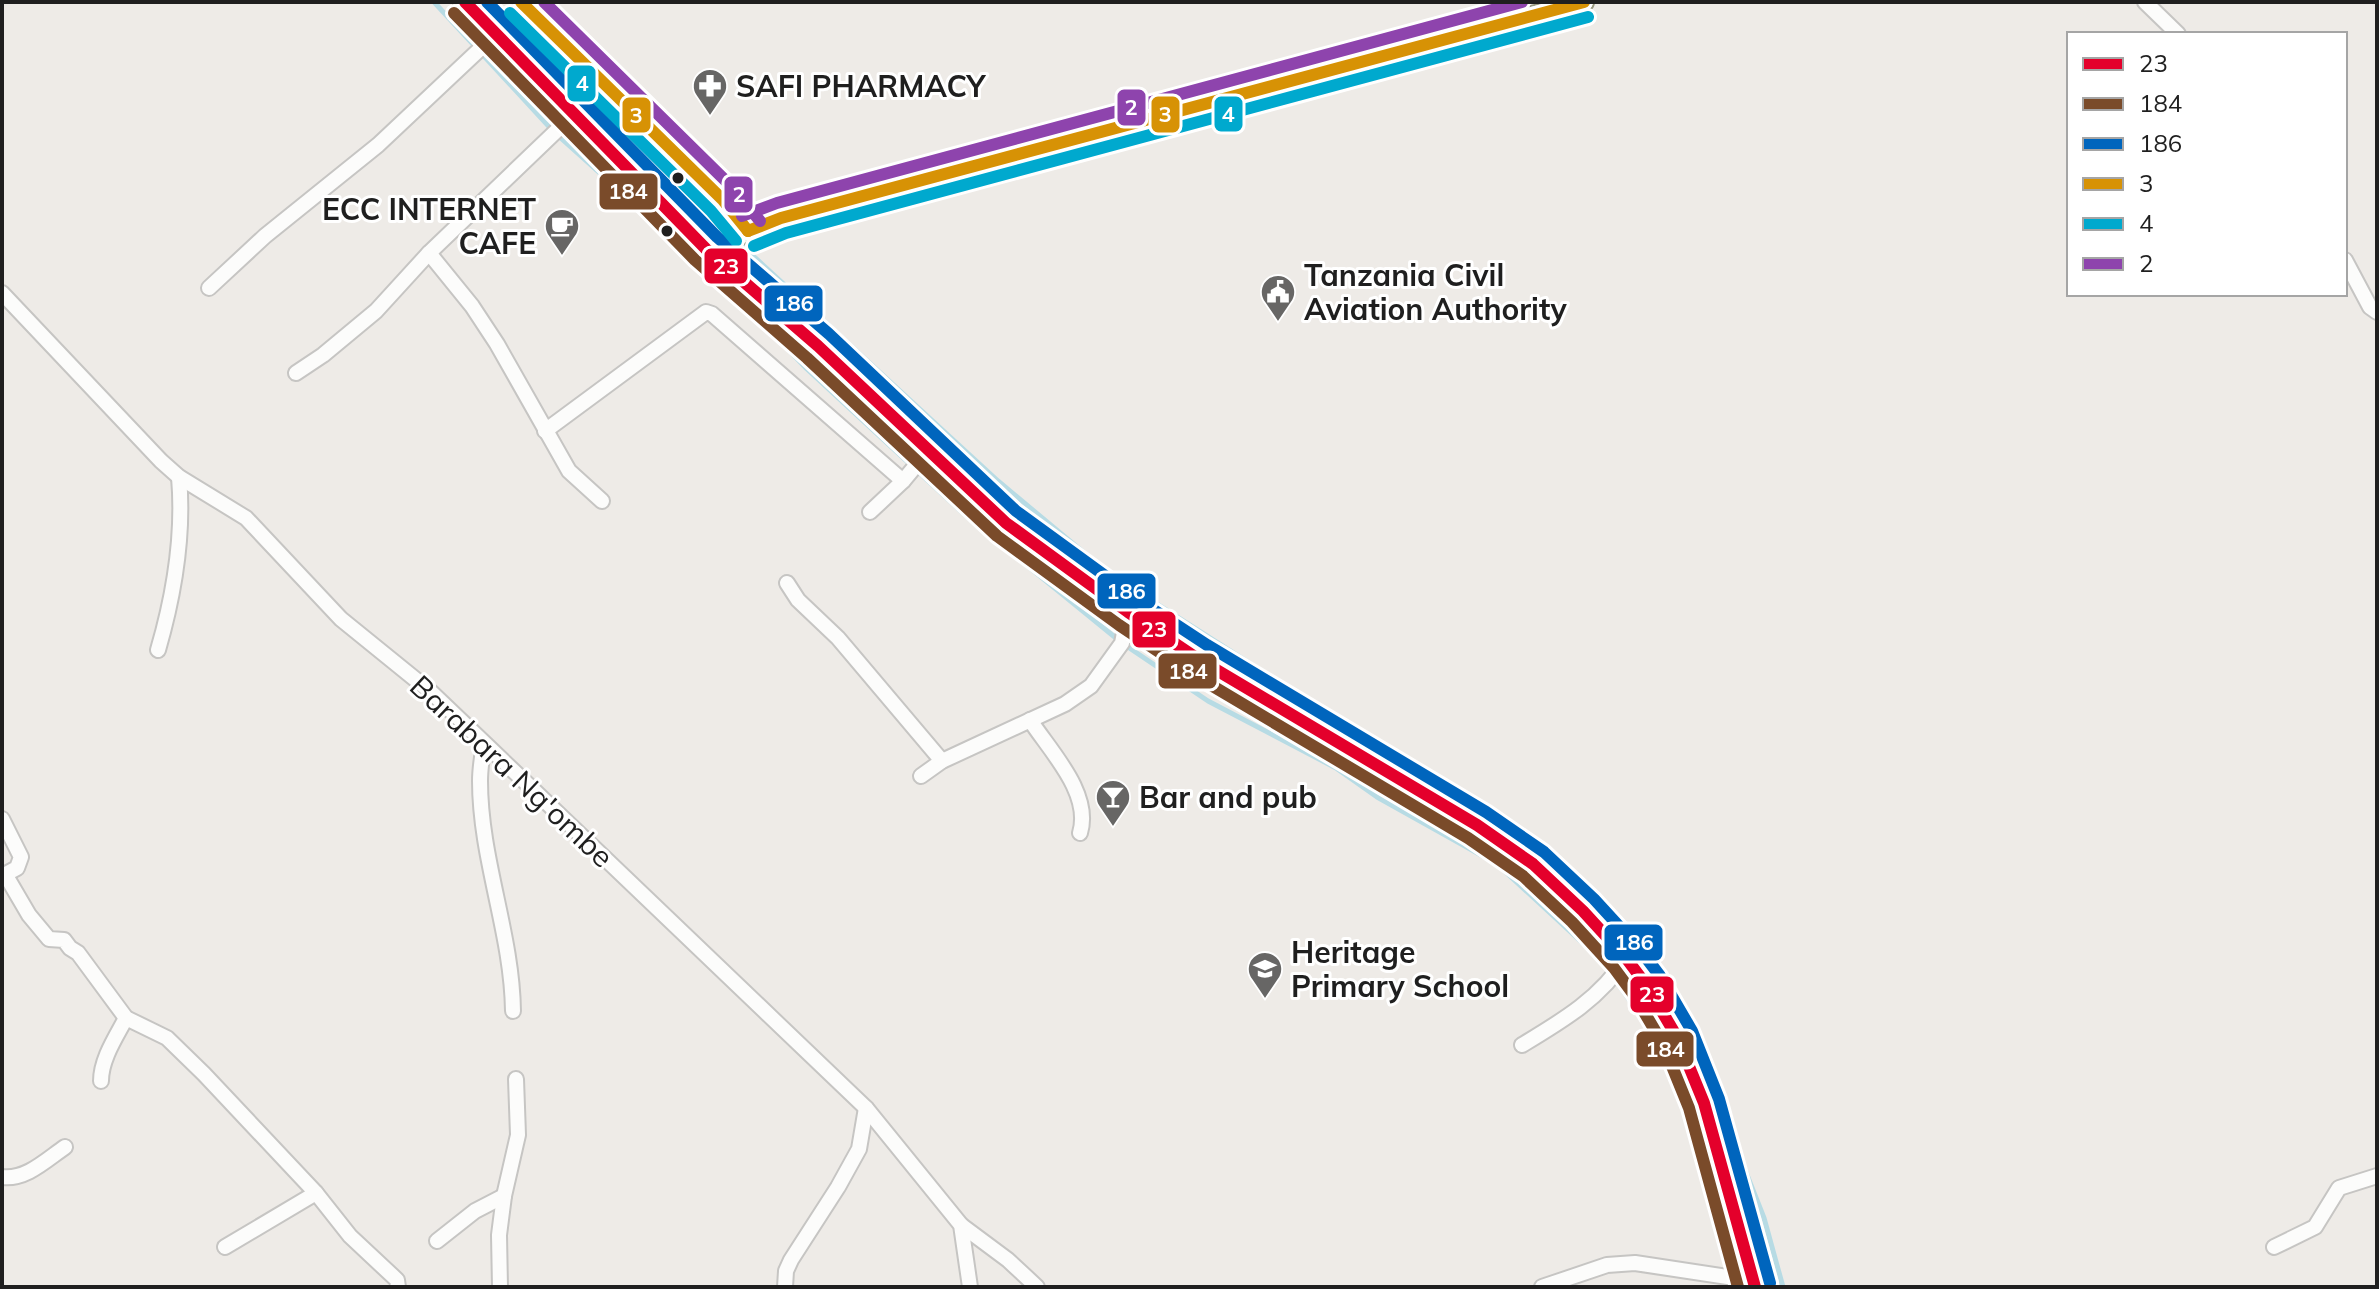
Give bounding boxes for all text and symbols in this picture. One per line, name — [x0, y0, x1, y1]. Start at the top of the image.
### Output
legend — [2067, 32, 2347, 296]
text: 23 — [2139, 48, 2168, 78]
line badge: 4 — [566, 64, 597, 103]
pharmacy icon: SAFI PHARMACY — [691, 67, 729, 117]
place label: SAFI PHARMACY — [736, 67, 987, 105]
text: 4 — [575, 69, 589, 97]
line badge: 2 — [1116, 88, 1147, 127]
text: 184 — [2139, 88, 2182, 118]
text: 2 — [1124, 93, 1138, 121]
line badge: 3 — [1150, 95, 1181, 134]
line badge: 4 — [1213, 95, 1244, 133]
line badge: 3 — [621, 96, 652, 134]
text: 3 — [1158, 100, 1172, 128]
text: 4 — [1221, 100, 1235, 128]
text: 3 — [629, 101, 643, 129]
text: 186 — [2139, 128, 2182, 158]
text: 3 — [2139, 168, 2153, 198]
unlabelled marker — [670, 170, 686, 186]
line badge: 184 — [598, 172, 659, 211]
line badge: 2 — [723, 175, 754, 214]
text: 184 — [608, 177, 648, 205]
text: 2 — [732, 180, 746, 208]
place label: ECC INTERNET CAFE — [322, 190, 536, 262]
cafe icon: ECC INTERNET CAFE — [543, 207, 581, 257]
text: 4 — [2139, 208, 2153, 238]
unlabelled marker — [659, 223, 675, 239]
line badge: 23 — [703, 247, 749, 285]
text: 2 — [2139, 248, 2153, 278]
text: 23 — [713, 252, 739, 280]
place label: Tanzania Civil Aviation Authority — [1304, 256, 1568, 328]
public building icon: Tanzania Civil Aviation Authority — [1259, 273, 1297, 323]
line badge: 186 — [763, 284, 824, 323]
text: 186 — [774, 289, 814, 317]
line badge: 186 — [1096, 572, 1157, 610]
text: 186 — [1106, 577, 1146, 605]
line badge: 23 — [1131, 610, 1177, 649]
text: 23 — [1141, 615, 1167, 643]
line badge: 184 — [1157, 652, 1218, 690]
text: 184 — [1168, 657, 1208, 685]
street label: Barabara Ng'ombe — [402, 667, 622, 875]
bar icon: Bar and pub — [1094, 778, 1132, 828]
place label: Bar and pub — [1139, 778, 1317, 816]
line badge: 186 — [1603, 923, 1664, 962]
text: 186 — [1614, 928, 1654, 956]
place label: Heritage Primary School — [1291, 933, 1509, 1005]
school or university icon: Heritage Primary School — [1246, 950, 1284, 1000]
line badge: 23 — [1629, 975, 1675, 1014]
text: 23 — [1639, 980, 1665, 1008]
line badge: 184 — [1635, 1030, 1695, 1068]
text: 184 — [1645, 1035, 1685, 1063]

